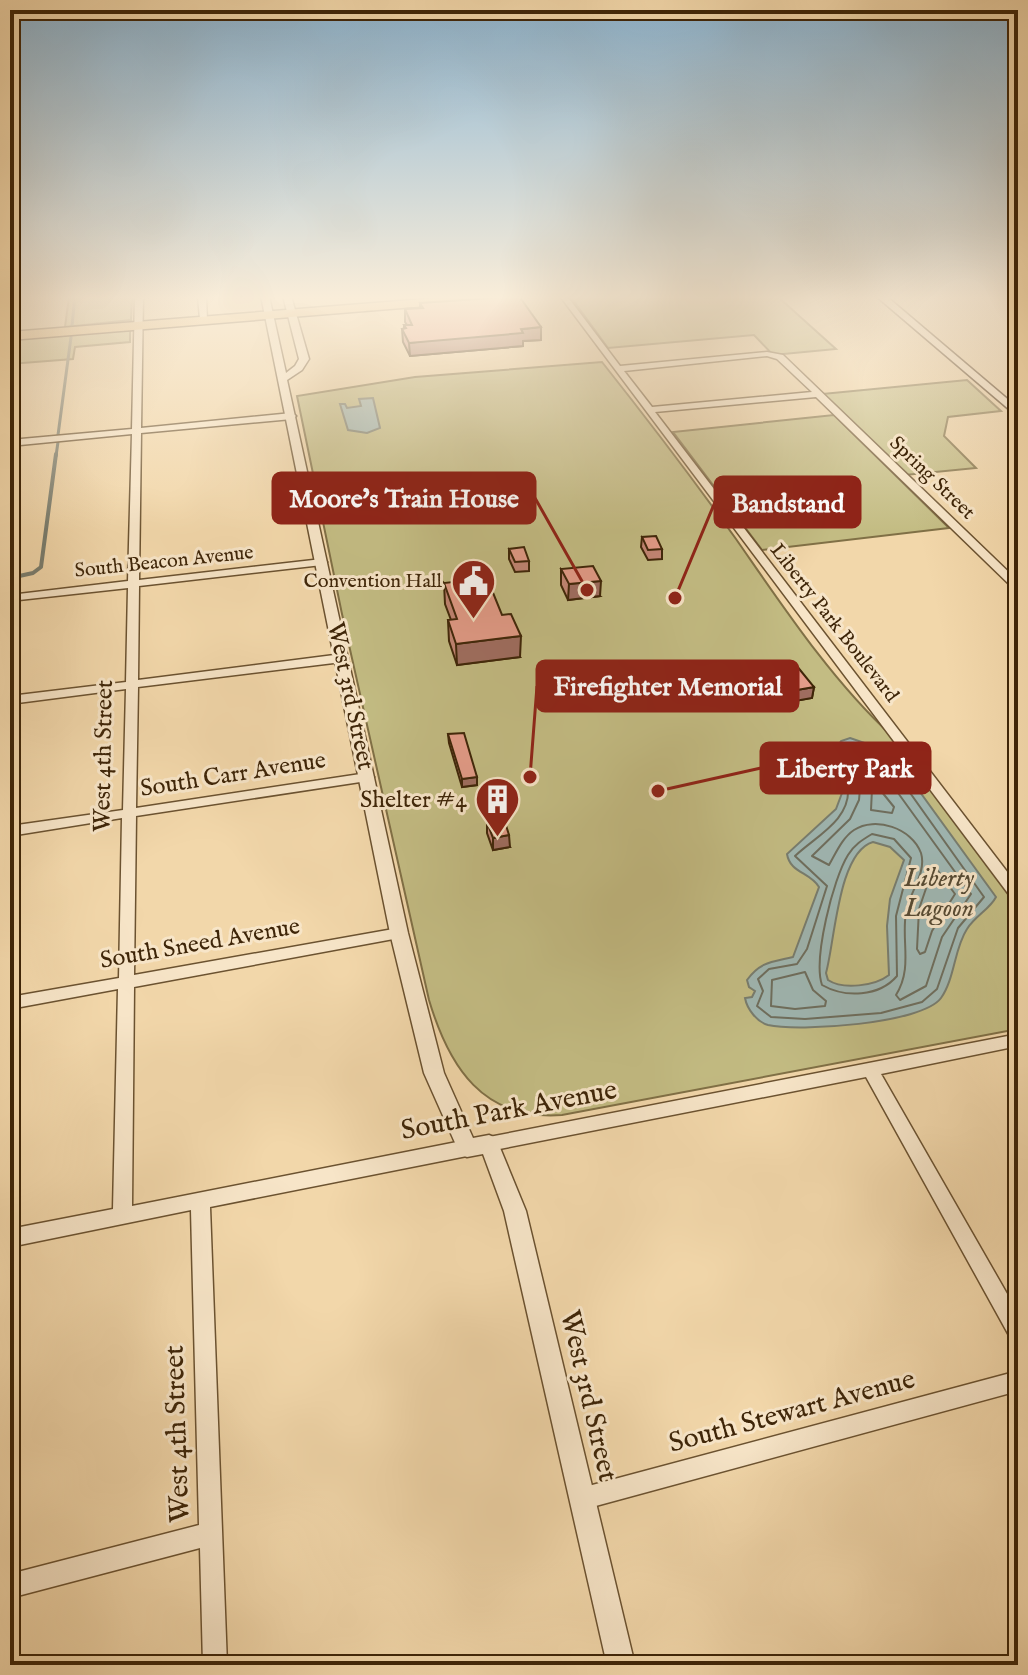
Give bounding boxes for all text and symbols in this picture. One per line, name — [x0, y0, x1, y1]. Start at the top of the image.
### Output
street label: Spring Street — [884, 431, 980, 525]
callout: Moore's Train House — [273, 473, 535, 523]
callout: Bandstand — [715, 477, 860, 527]
text: Moore's Train House — [289, 483, 519, 516]
text: Bandstand — [731, 488, 846, 521]
street label: Liberty Park Boulevard — [764, 539, 904, 708]
street label: South Beacon Avenue — [73, 540, 255, 584]
public building icon: Convention Hall — [449, 557, 497, 620]
place label: Convention Hall — [303, 569, 443, 594]
street label: West 3rd Street — [319, 619, 381, 773]
callout: Firefighter Memorial — [537, 661, 798, 711]
text: Firefighter Memorial — [554, 671, 783, 704]
street label: West 4th Street — [87, 680, 121, 832]
callout: Liberty Park — [761, 743, 930, 793]
street label: South Carr Avenue — [138, 745, 328, 805]
text: Liberty Park — [776, 753, 915, 786]
building icon: Shelter #4 — [474, 776, 522, 839]
place label: Shelter #4 — [360, 785, 467, 816]
water label: Liberty Lagoon — [903, 862, 974, 926]
street label: South Sneed Avenue — [98, 911, 302, 977]
street label: South Park Avenue — [398, 1073, 620, 1149]
street label: West 3rd Street — [551, 1307, 625, 1486]
street label: West 4th Street — [157, 1344, 199, 1523]
street label: South Stewart Avenue — [665, 1362, 919, 1462]

